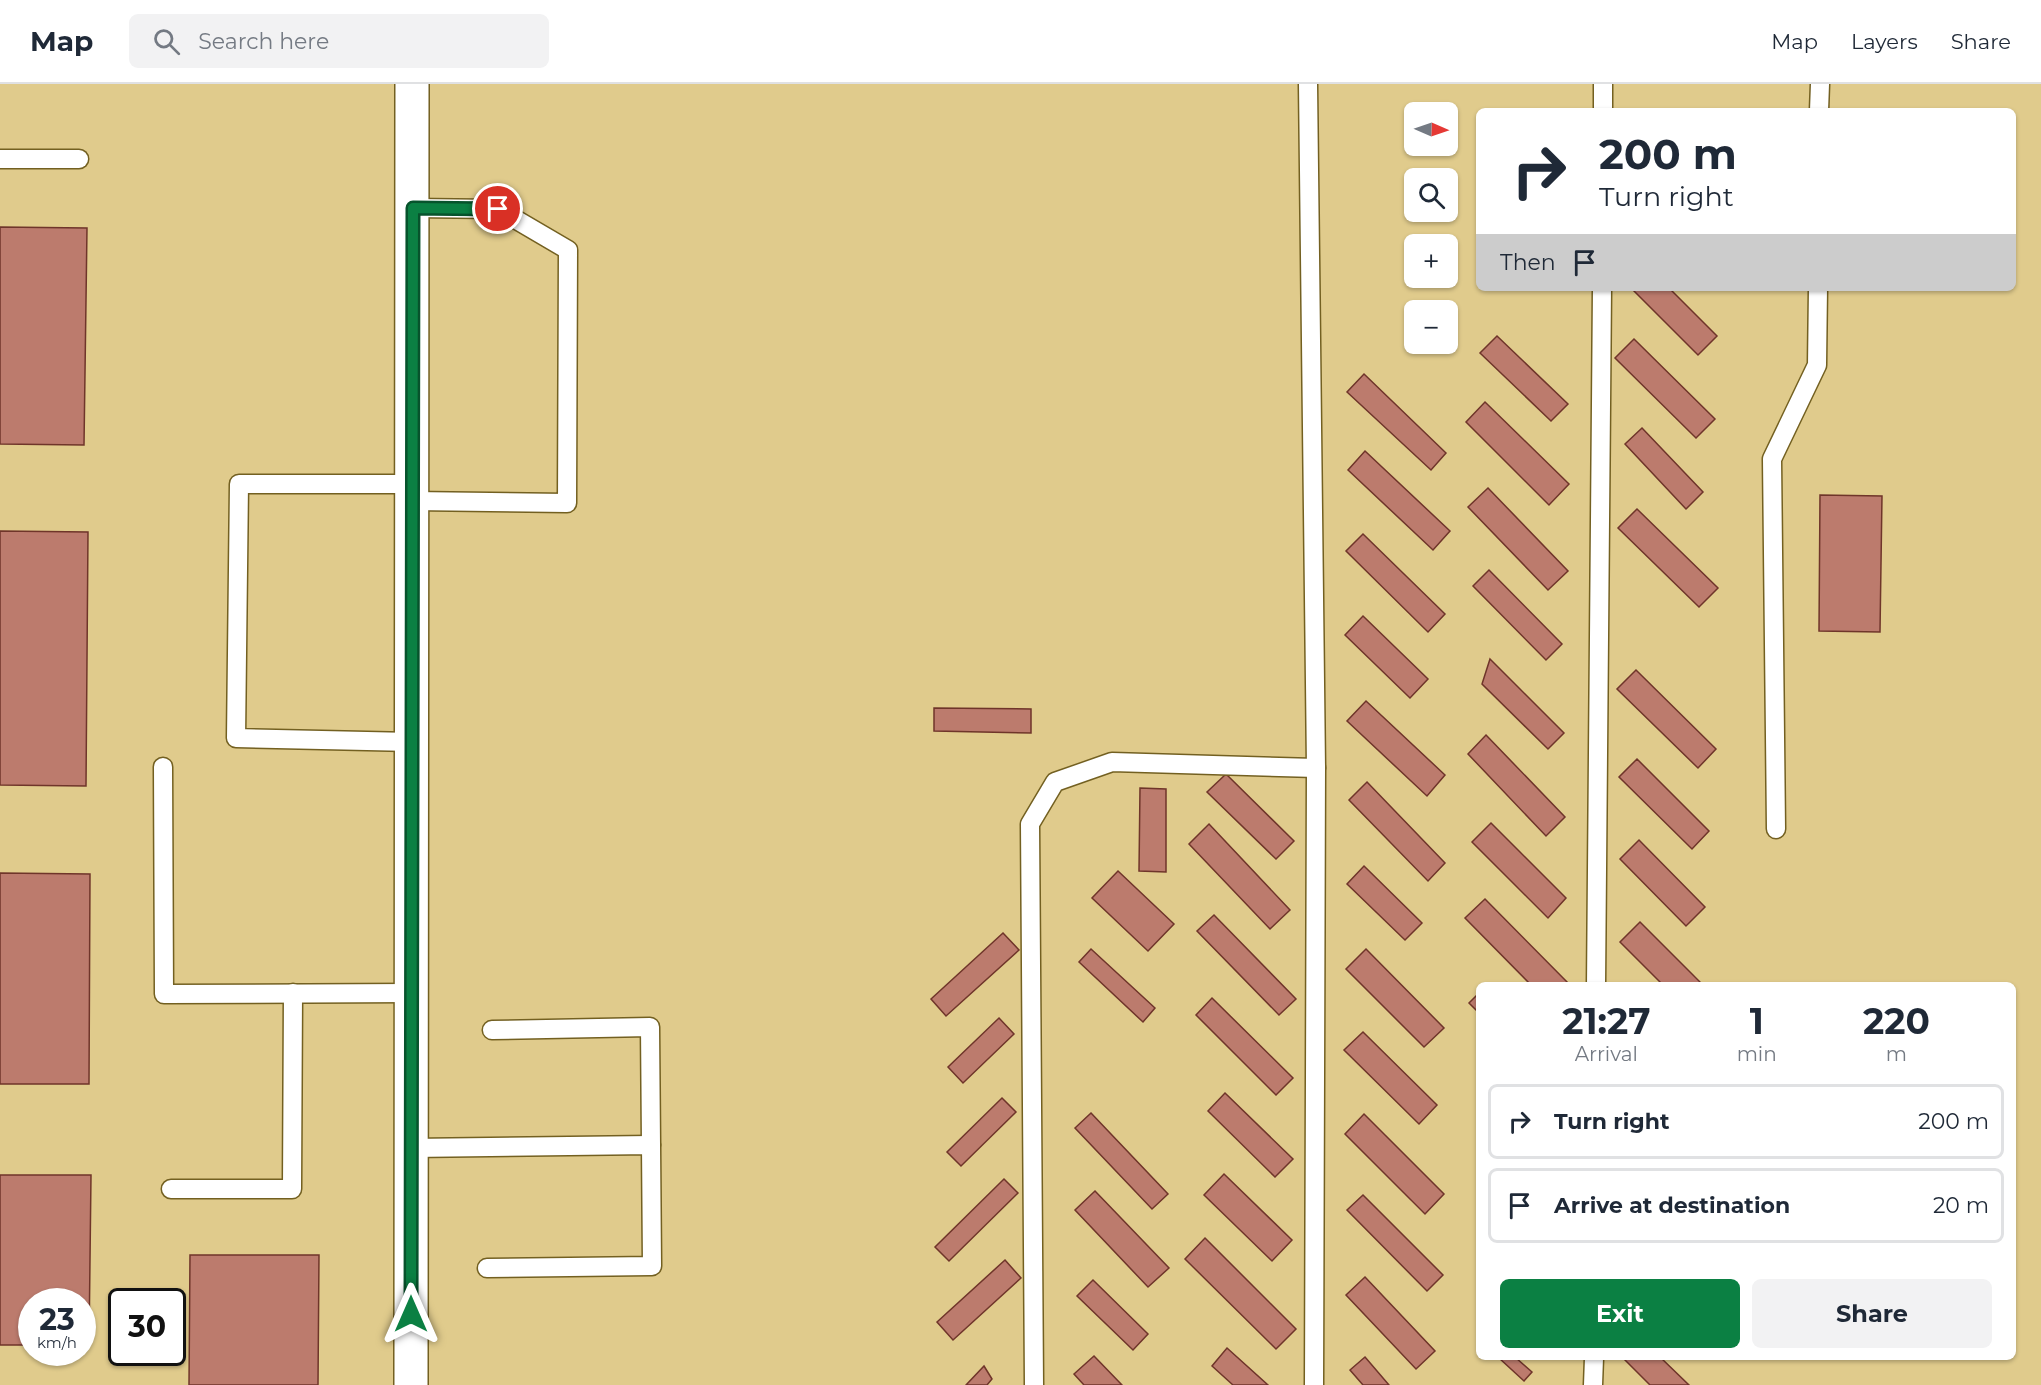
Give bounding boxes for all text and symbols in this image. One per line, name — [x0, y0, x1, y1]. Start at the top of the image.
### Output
search box — [129, 14, 549, 68]
text: Map — [30, 24, 93, 58]
icon: search — [150, 25, 183, 58]
text: Search here — [198, 28, 329, 55]
text: Map — [1771, 29, 1818, 54]
text: Layers — [1851, 29, 1918, 54]
text: Share — [1951, 29, 2011, 54]
north arrow — [1404, 102, 1458, 156]
map controls — [1404, 102, 1458, 354]
text: 200 m — [1599, 128, 1737, 180]
icon: right — [1500, 132, 1578, 210]
button: search — [1404, 168, 1458, 222]
text: Turn right — [1599, 180, 1734, 213]
pin — [472, 183, 523, 234]
icon: arrive — [481, 192, 514, 225]
button: + — [1404, 234, 1458, 288]
icon: arrive — [1568, 246, 1601, 279]
text: Then — [1500, 249, 1556, 276]
button: − — [1404, 300, 1458, 354]
text: 21:27 — [1562, 999, 1651, 1043]
text: 1 — [1750, 999, 1764, 1043]
text: 220 — [1863, 999, 1930, 1043]
text: Arrival — [1575, 1042, 1638, 1066]
text: min — [1737, 1042, 1777, 1066]
text: m — [1886, 1042, 1907, 1066]
icon: right — [1503, 1105, 1536, 1138]
text: Turn right — [1554, 1108, 1669, 1135]
text: 200 m — [1918, 1108, 1989, 1135]
icon: arrive — [1503, 1189, 1536, 1222]
text: Arrive at destination — [1554, 1192, 1790, 1219]
text: 20 m — [1933, 1192, 1989, 1219]
button: Exit — [1500, 1279, 1740, 1348]
button: Share — [1752, 1279, 1992, 1348]
position arrow — [379, 1282, 443, 1346]
speed limit sign: 30 — [108, 1288, 186, 1366]
text: 23 — [39, 1301, 75, 1338]
text: km/h — [37, 1333, 77, 1352]

